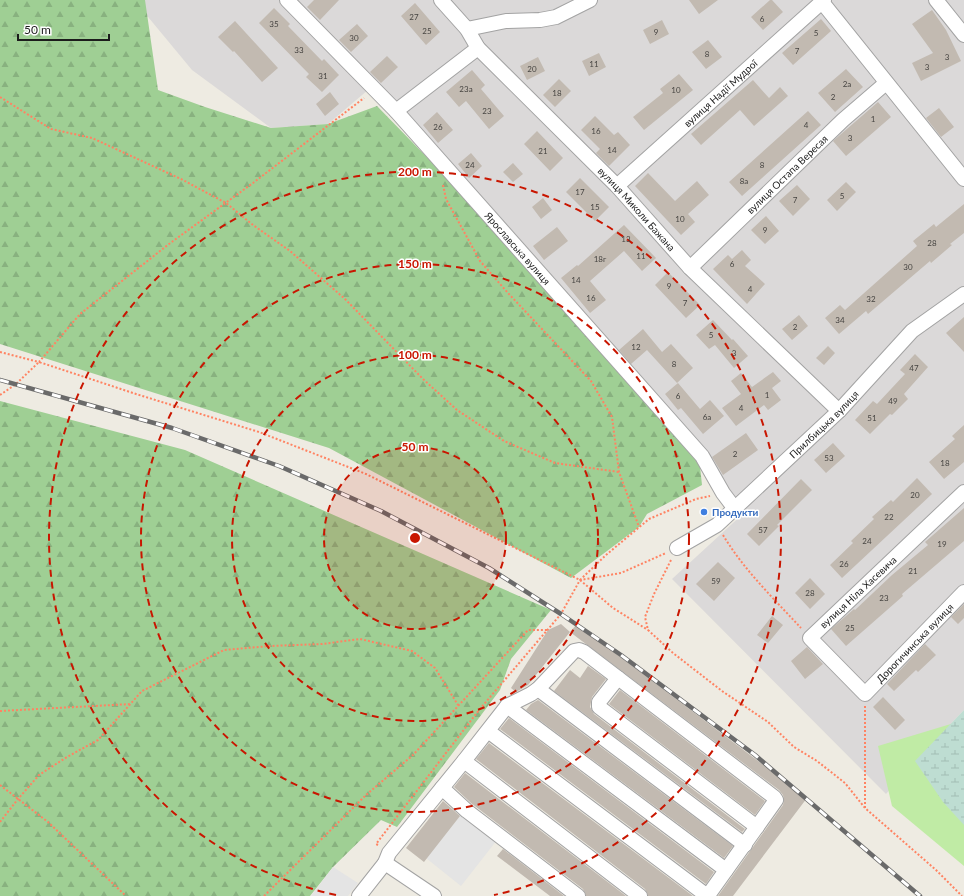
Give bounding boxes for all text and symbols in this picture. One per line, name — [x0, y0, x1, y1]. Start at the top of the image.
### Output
house number: 27 — [409, 12, 419, 22]
house number: 6 — [760, 14, 765, 24]
scale bar — [18, 16, 109, 42]
house number: 35 — [269, 19, 279, 29]
text: 50 m — [24, 22, 51, 37]
house number: 25 — [422, 26, 432, 36]
house number: 9 — [654, 27, 659, 37]
house number: 5 — [814, 28, 819, 38]
house number: 30 — [349, 33, 359, 43]
house number: 33 — [294, 45, 304, 55]
house number: 7 — [795, 46, 800, 56]
house number: 8 — [705, 49, 710, 59]
house number: 3 — [945, 52, 950, 62]
street label: вулиця Надії Мудрої — [681, 57, 760, 129]
house number: 11 — [589, 59, 599, 69]
house number: 3 — [925, 62, 930, 72]
house number: 20 — [527, 64, 537, 74]
house number: 31 — [318, 71, 328, 81]
house number: 2а — [843, 79, 851, 89]
house number: 23а — [459, 84, 473, 94]
house number: 10 — [671, 85, 681, 95]
house number: 18 — [552, 88, 562, 98]
house number: 2 — [831, 92, 836, 102]
house number: 23 — [482, 106, 492, 116]
house number: 1 — [871, 114, 876, 124]
house number: 4 — [804, 120, 809, 130]
house number: 26 — [433, 122, 443, 132]
house number: 16 — [591, 126, 601, 136]
street label: вулиця Остапа Вересая — [744, 132, 830, 216]
house number: 3 — [848, 133, 853, 143]
house number: 14 — [607, 145, 617, 155]
house number: 21 — [538, 146, 548, 156]
house number: 24 — [465, 160, 475, 170]
house number: 8 — [760, 160, 765, 170]
text: 200 m — [398, 164, 432, 179]
street label: вулиця Миколи Бажана — [596, 165, 678, 253]
house number: 8а — [740, 176, 748, 186]
house number: 17 — [575, 187, 585, 197]
house number: 5 — [840, 191, 845, 201]
house number: 7 — [793, 195, 798, 205]
house number: 15 — [590, 202, 600, 212]
street label: Ярославська вулиця — [482, 209, 553, 287]
house number: 10 — [675, 214, 685, 224]
house number: 9 — [763, 225, 768, 235]
house number: 13 — [621, 234, 631, 244]
house number: 28 — [927, 238, 937, 248]
house number: 11 — [636, 251, 646, 261]
house number: 18г — [594, 254, 607, 264]
text: 150 m — [398, 256, 432, 271]
house number: 6 — [730, 259, 735, 269]
house number: 30 — [903, 262, 913, 272]
house number: 14 — [571, 275, 581, 285]
house number: 9 — [667, 281, 672, 291]
house number: 4 — [748, 284, 753, 294]
house number: 16 — [586, 293, 596, 303]
house number: 32 — [866, 294, 876, 304]
house number: 7 — [683, 298, 688, 308]
house number: 34 — [835, 315, 845, 325]
house number: 2 — [793, 322, 798, 332]
house number: 5 — [709, 330, 714, 340]
house number: 12 — [631, 342, 641, 352]
text: 100 m — [398, 347, 432, 362]
house number: 3 — [732, 348, 737, 358]
house number: 8 — [672, 359, 677, 369]
house number: 47 — [909, 363, 919, 373]
street label: Прилбицька вулиця — [787, 388, 861, 460]
house number: 1 — [765, 390, 770, 400]
house number: 6 — [676, 391, 681, 401]
house number: 49 — [888, 396, 898, 406]
house number: 4 — [739, 403, 744, 413]
house number: 6а — [703, 412, 711, 422]
house number: 51 — [867, 413, 877, 423]
text: 50 m — [402, 439, 428, 454]
house number: 2 — [733, 449, 738, 459]
house number: 53 — [824, 453, 834, 463]
house number: 18 — [940, 458, 950, 468]
house number: 20 — [910, 490, 920, 500]
place label: Продукти — [712, 506, 759, 518]
marker: Продукти — [699, 507, 709, 517]
house number: 22 — [884, 512, 894, 522]
house number: 57 — [758, 525, 768, 535]
centre of rings — [408, 531, 422, 545]
house number: 24 — [862, 536, 872, 546]
house number: 19 — [937, 539, 947, 549]
street label: вулиця Ніла Хасевича — [817, 553, 899, 631]
house number: 26 — [839, 559, 849, 569]
house number: 21 — [908, 566, 918, 576]
house number: 59 — [711, 576, 721, 586]
house number: 28 — [805, 588, 815, 598]
house number: 23 — [879, 593, 889, 603]
street label: Дорогичинська вулиця — [874, 601, 956, 685]
house number: 25 — [845, 623, 855, 633]

